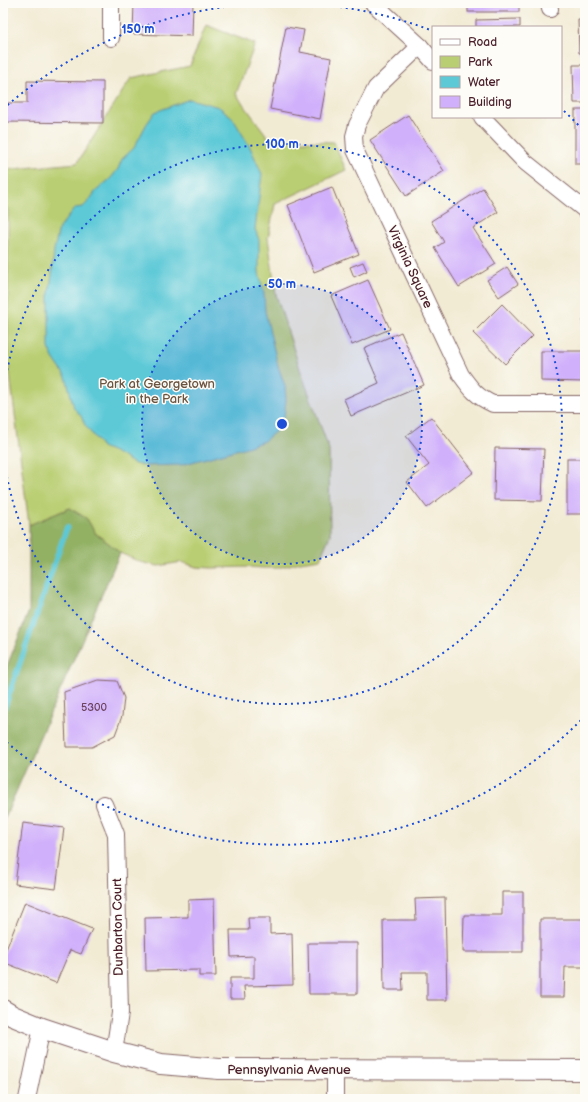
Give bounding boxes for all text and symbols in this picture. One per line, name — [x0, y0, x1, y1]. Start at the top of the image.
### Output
text: 150 m — [122, 22, 154, 37]
legend — [432, 26, 562, 118]
text: Road — [468, 35, 497, 50]
text: Park — [468, 55, 492, 70]
text: Water — [468, 75, 500, 90]
text: Building — [468, 95, 512, 110]
text: 100 m — [265, 137, 299, 152]
street label: Virginia Square — [384, 223, 436, 311]
text: 50 m — [268, 277, 296, 292]
park label: Park at Georgetown in the Park — [99, 376, 215, 407]
centre of rings — [275, 417, 289, 431]
house number: 5300 — [81, 701, 108, 714]
street label: Dunbarton Court — [109, 878, 127, 976]
street label: Pennsylvania Avenue — [227, 1062, 351, 1078]

